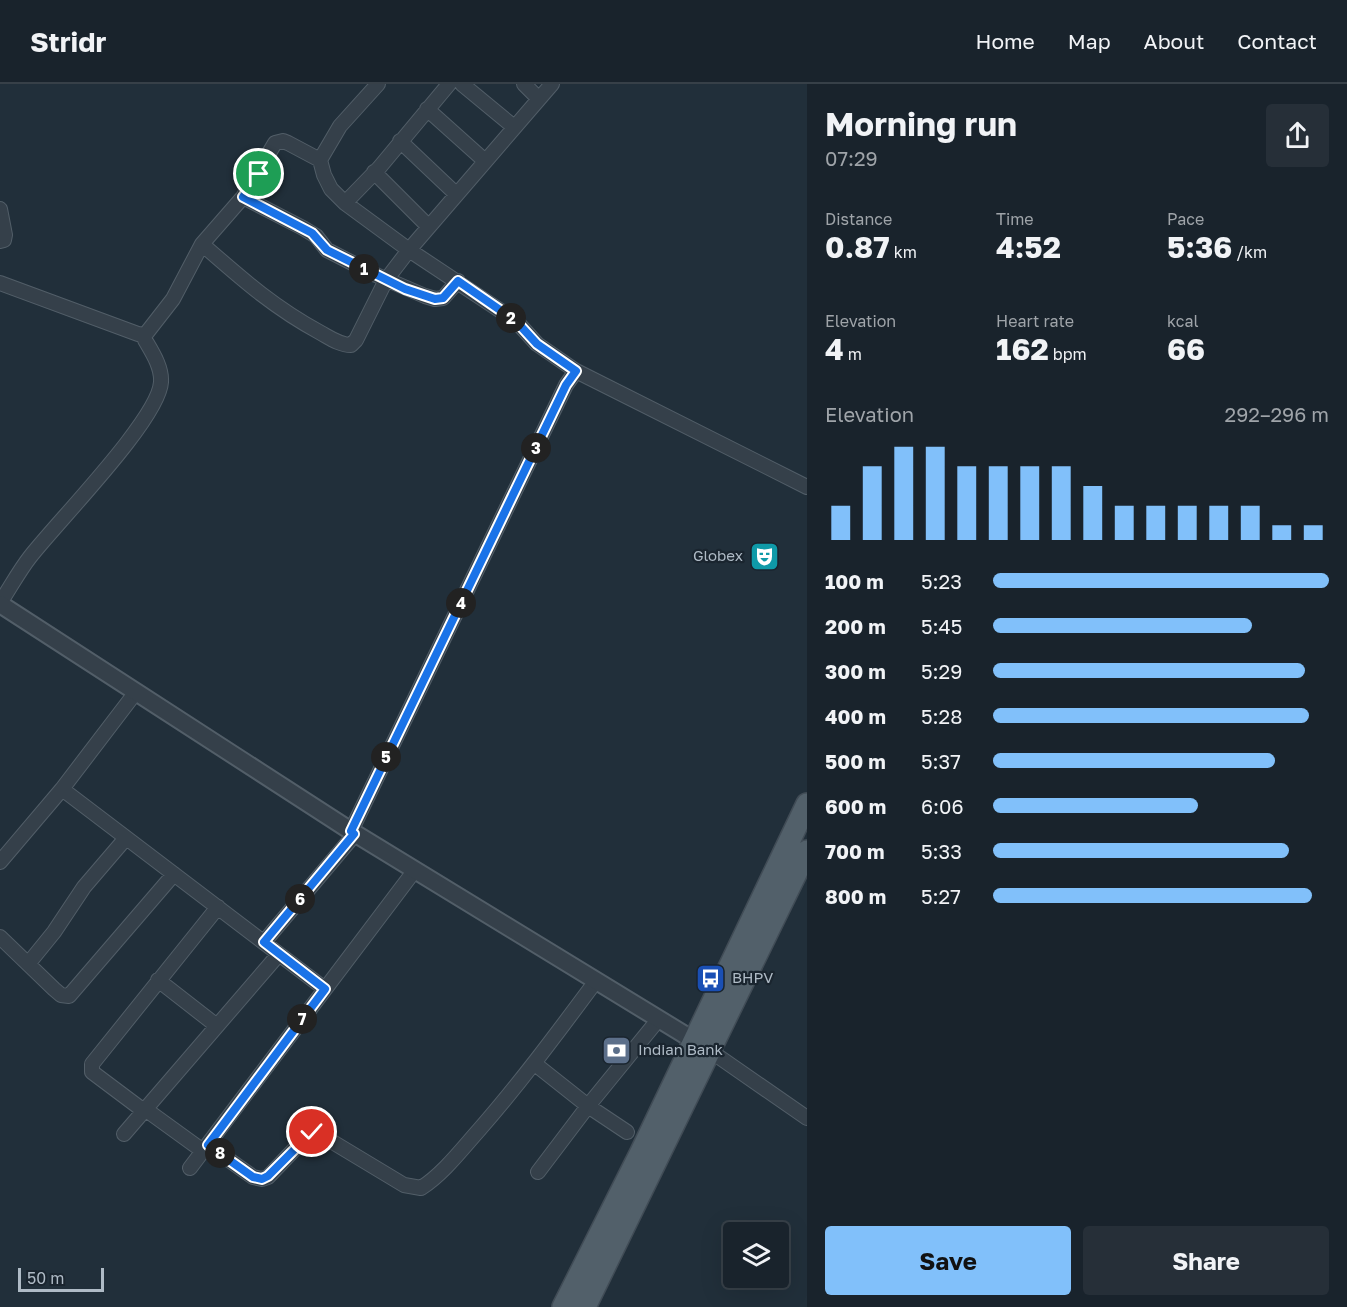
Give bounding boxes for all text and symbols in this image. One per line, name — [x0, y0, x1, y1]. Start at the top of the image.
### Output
text: Stridr — [30, 25, 106, 58]
text: Home — [975, 28, 1035, 54]
text: Map — [1068, 28, 1111, 54]
text: About — [1144, 28, 1204, 54]
text: Contact — [1237, 28, 1317, 54]
text: Morning run — [825, 104, 1017, 143]
button: share — [1266, 104, 1329, 167]
text: 07:29 — [825, 146, 878, 170]
pin — [233, 148, 284, 199]
icon: arrive — [242, 157, 275, 190]
text: Distance — [825, 209, 892, 229]
text: Time — [996, 209, 1034, 229]
text: Pace — [1167, 209, 1204, 229]
text: 0.87 — [825, 229, 890, 265]
text: 4:52 — [996, 229, 1061, 265]
text: 5:36 — [1167, 229, 1232, 265]
text: km — [890, 242, 917, 262]
text: /km — [1232, 242, 1267, 262]
pin: 1 — [349, 254, 379, 284]
text: 1 — [360, 259, 368, 279]
pin: 2 — [496, 303, 526, 333]
text: 2 — [506, 308, 516, 328]
text: Elevation — [825, 311, 896, 331]
text: Heart rate — [996, 311, 1074, 331]
text: kcal — [1167, 311, 1199, 331]
text: 4 — [825, 331, 844, 367]
text: 162 — [996, 331, 1049, 367]
text: 66 — [1167, 331, 1205, 367]
text: m — [844, 344, 862, 364]
text: bpm — [1049, 344, 1087, 364]
text: Elevation — [825, 402, 914, 426]
text: 292–296 m — [1225, 402, 1329, 426]
pin: 3 — [521, 433, 551, 463]
text: 3 — [531, 438, 541, 458]
theatre icon: Globex — [748, 540, 780, 572]
place label: Globex — [693, 546, 743, 564]
text: 100 m — [825, 569, 884, 593]
text: 5:23 — [921, 569, 962, 593]
pin: 4 — [446, 588, 476, 618]
text: 4 — [456, 593, 466, 613]
text: 200 m — [825, 614, 886, 638]
text: 5:45 — [921, 614, 962, 638]
text: 300 m — [825, 659, 886, 683]
text: 5:29 — [921, 659, 962, 683]
text: 400 m — [825, 704, 886, 728]
text: 5:28 — [921, 704, 962, 728]
pin: 5 — [371, 742, 401, 772]
text: 5 — [381, 747, 391, 767]
text: 500 m — [825, 749, 886, 773]
text: 5:37 — [921, 749, 961, 773]
text: 600 m — [825, 794, 886, 818]
text: 6:06 — [921, 794, 964, 818]
text: 700 m — [825, 839, 884, 863]
text: 5:33 — [921, 839, 962, 863]
pin: 6 — [285, 884, 315, 914]
text: 800 m — [825, 884, 886, 908]
text: 5:27 — [921, 884, 961, 908]
text: 6 — [295, 889, 305, 909]
bus stop icon: BHPV — [695, 962, 727, 994]
place label: BHPV — [732, 968, 773, 986]
pin: 7 — [287, 1004, 317, 1034]
text: 7 — [298, 1009, 306, 1029]
bank icon: Indian Bank — [601, 1034, 633, 1066]
place label: Indian Bank — [638, 1040, 723, 1058]
pin — [286, 1106, 337, 1157]
icon: check — [295, 1115, 328, 1148]
pin: 8 — [205, 1138, 235, 1168]
text: 8 — [215, 1143, 225, 1163]
map controls — [723, 1222, 789, 1288]
button: layers — [723, 1222, 789, 1288]
button: Save — [825, 1226, 1071, 1295]
button: Share — [1083, 1226, 1329, 1295]
scale bar — [18, 1265, 104, 1292]
text: 50 m — [27, 1268, 64, 1288]

